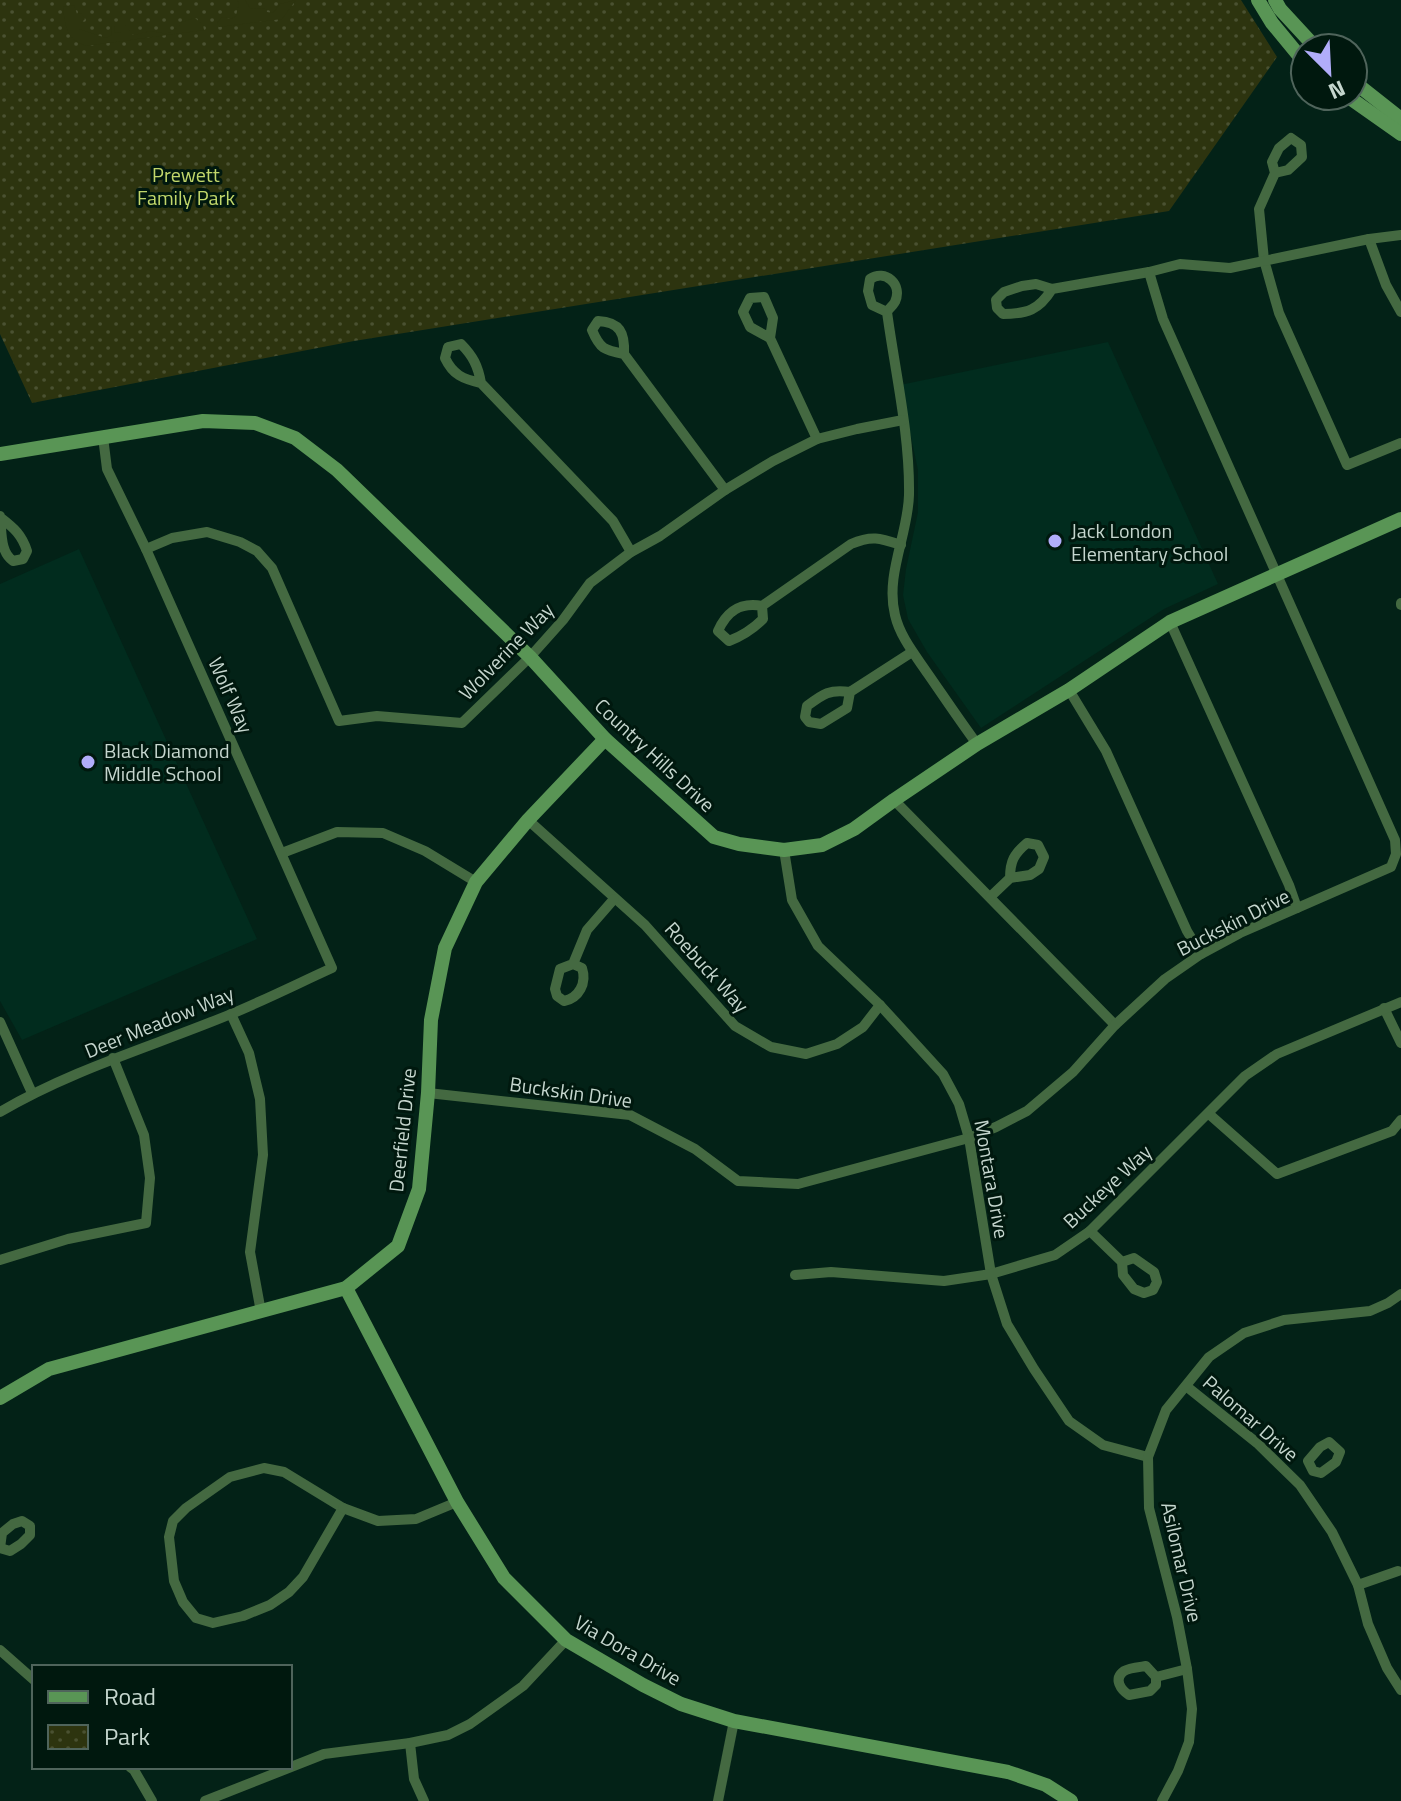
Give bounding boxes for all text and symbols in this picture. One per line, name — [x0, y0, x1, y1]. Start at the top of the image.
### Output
north arrow — [1289, 32, 1369, 112]
text: N — [1323, 72, 1351, 109]
park label: Prewett Family Park — [137, 159, 235, 213]
place label: Jack London Elementary School — [1071, 515, 1228, 569]
marker: Jack London Elementary School — [1046, 532, 1064, 550]
street label: Wolverine Way — [451, 595, 561, 707]
street label: Wolf Way — [200, 652, 262, 738]
street label: Country Hills Drive — [588, 691, 722, 819]
place label: Black Diamond Middle School — [104, 735, 230, 789]
marker: Black Diamond Middle School — [79, 753, 97, 771]
street label: Buckskin Drive — [1171, 880, 1295, 964]
street label: Roebuck Way — [657, 914, 757, 1020]
street label: Deer Meadow Way — [80, 978, 239, 1066]
street label: Deerfield Drive — [380, 1066, 424, 1194]
street label: Buckskin Drive — [508, 1068, 634, 1116]
street label: Montara Drive — [966, 1117, 1018, 1241]
street label: Buckeye Way — [1056, 1136, 1159, 1235]
street label: Palomar Drive — [1196, 1367, 1306, 1469]
street label: Asilomar Drive — [1153, 1499, 1211, 1625]
street label: Via Dora Drive — [569, 1607, 687, 1693]
legend — [32, 1665, 292, 1769]
text: Road — [104, 1678, 156, 1714]
text: Park — [104, 1718, 150, 1754]

